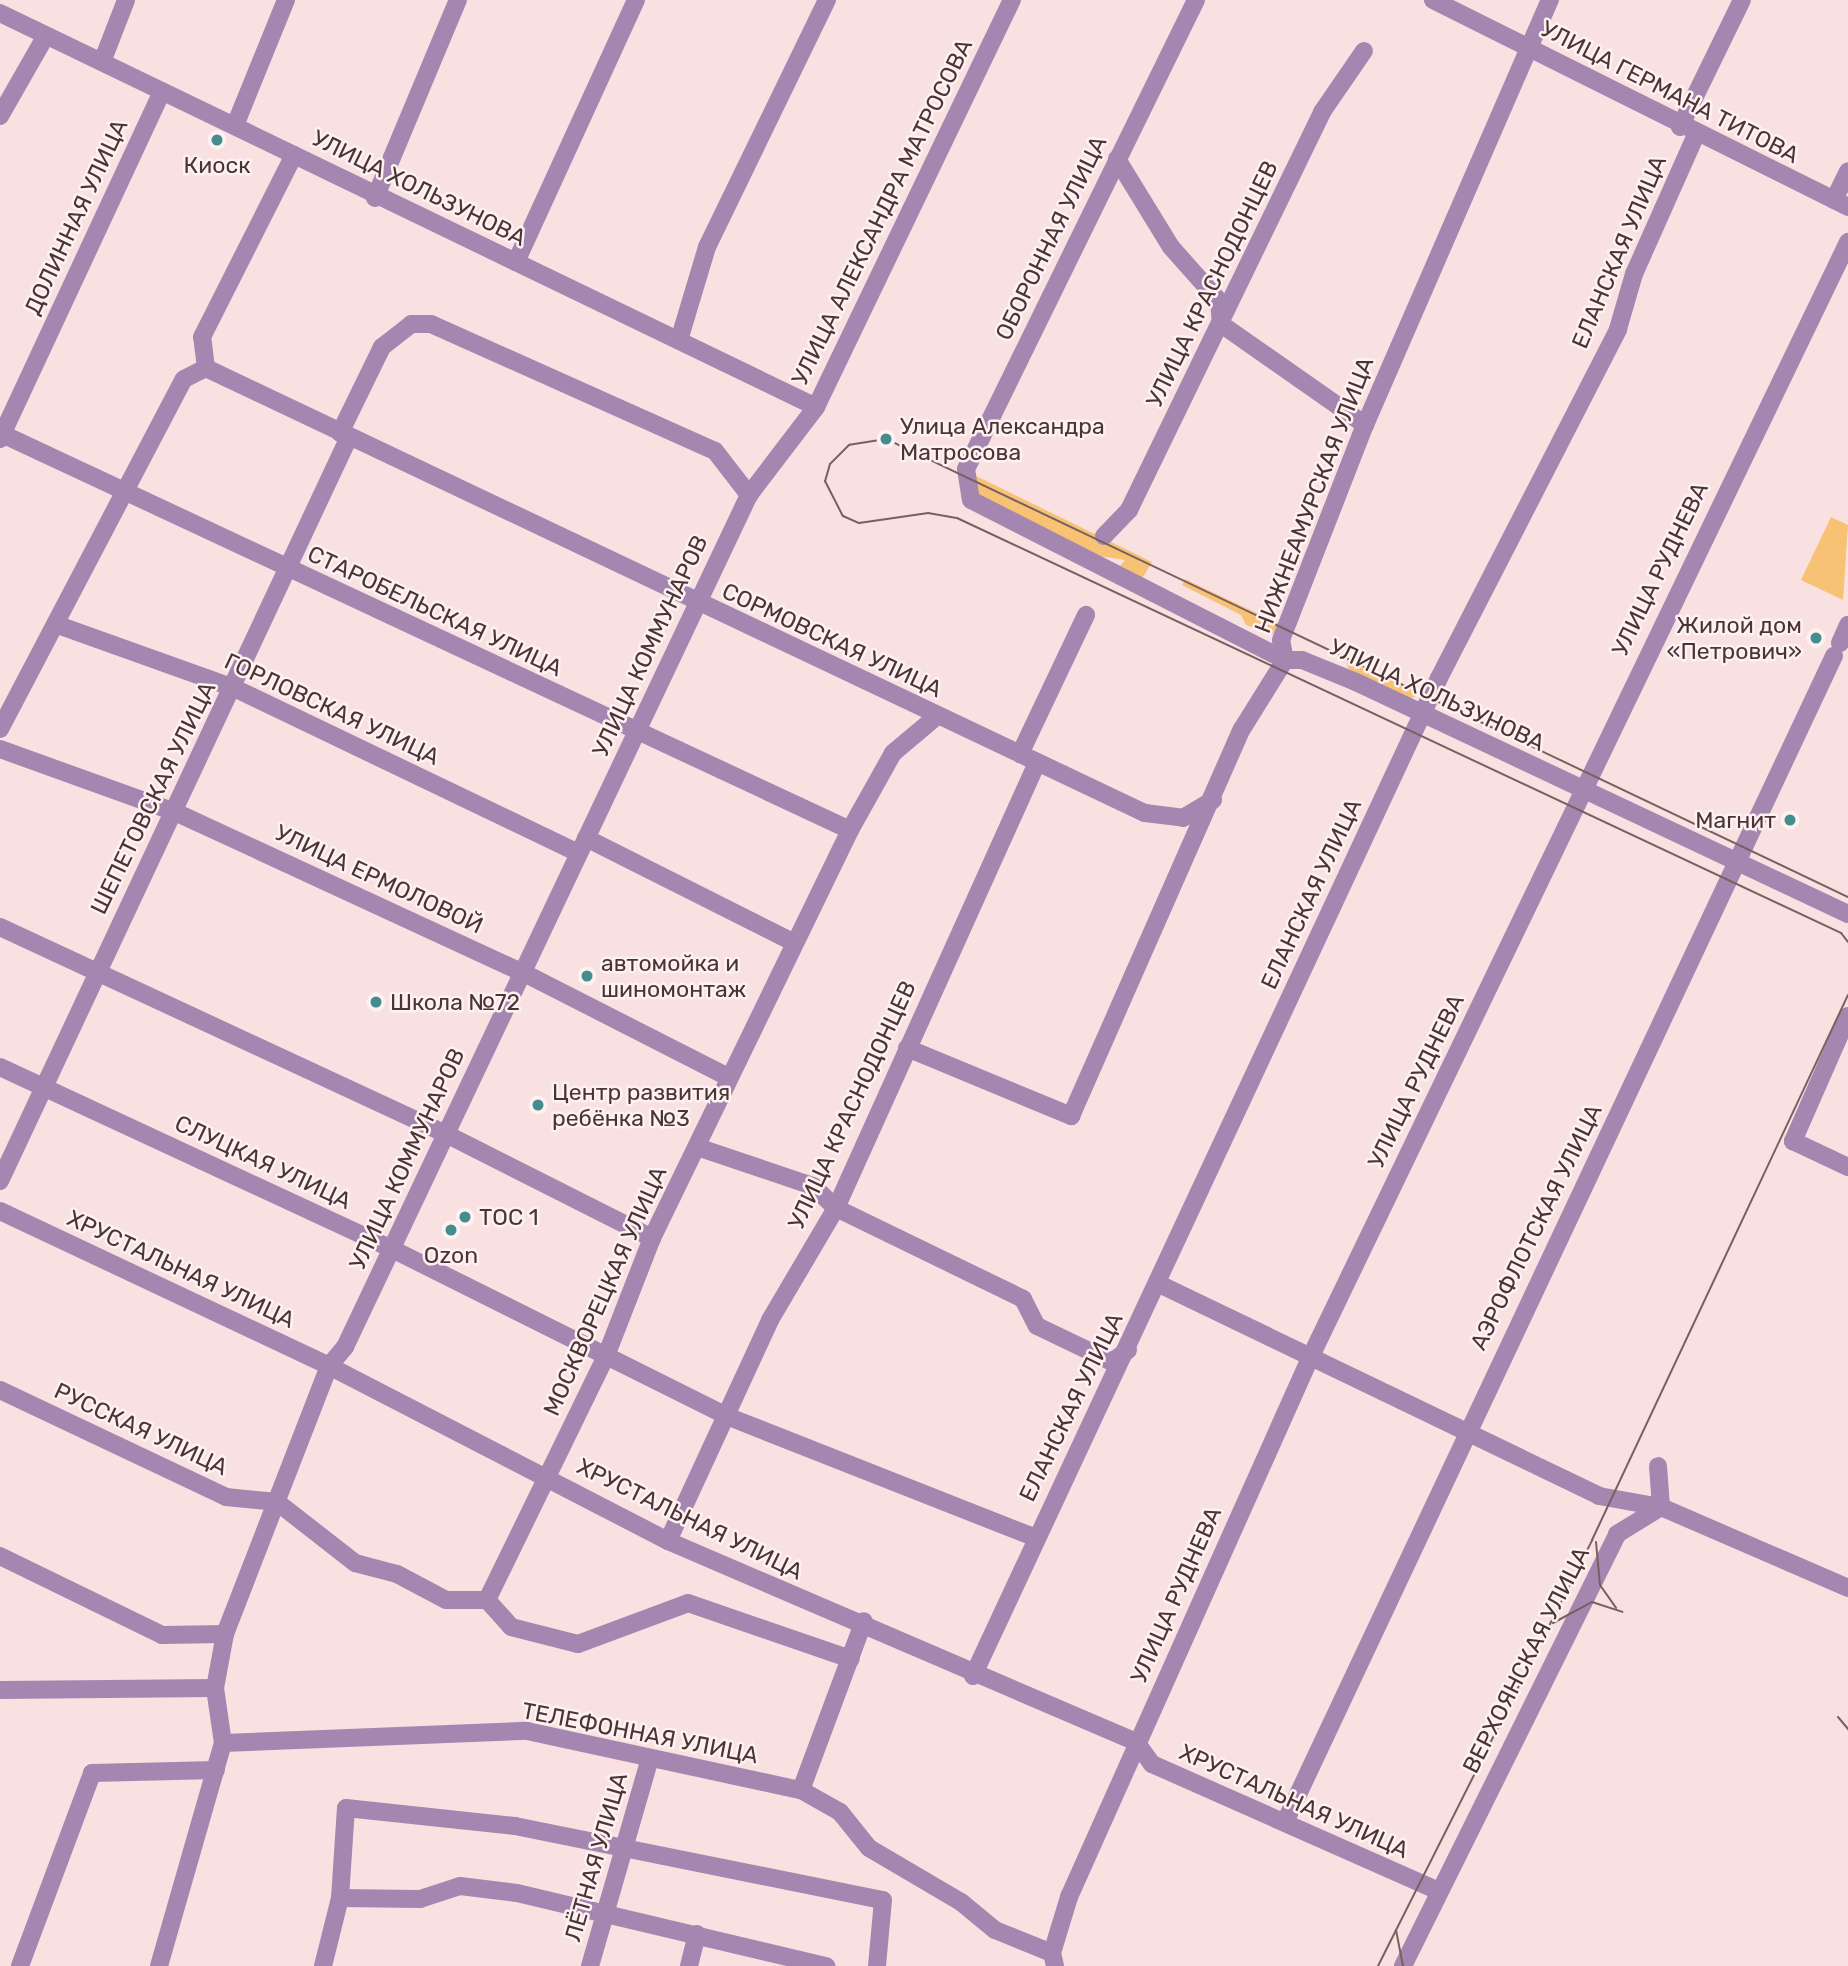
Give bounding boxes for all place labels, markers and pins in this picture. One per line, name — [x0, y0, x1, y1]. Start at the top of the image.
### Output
marker: Киоск — [209, 132, 225, 148]
place label: Киоск — [184, 151, 250, 179]
place label: Улица Александра Матросова — [900, 412, 1105, 466]
marker: Улица Александра Матросова — [878, 431, 894, 447]
place label: Жилой дом «Петрович» — [1666, 611, 1802, 665]
marker: Жилой дом «Петрович» — [1808, 630, 1824, 646]
place label: Магнит — [1695, 806, 1776, 834]
marker: Магнит — [1782, 812, 1798, 828]
place label: автомойка и шиномонтаж — [601, 949, 746, 1003]
marker: автомойка и шиномонтаж — [579, 968, 595, 984]
place label: Школа №72 — [390, 988, 520, 1016]
marker: Школа №72 — [368, 994, 384, 1010]
place label: Центр развития ребёнка №3 — [552, 1078, 730, 1132]
marker: Центр развития ребёнка №3 — [530, 1097, 546, 1113]
place label: ТОС 1 — [479, 1203, 539, 1231]
marker: ТОС 1 — [457, 1209, 473, 1225]
marker: Ozon — [443, 1222, 459, 1238]
place label: Ozon — [424, 1241, 478, 1269]

